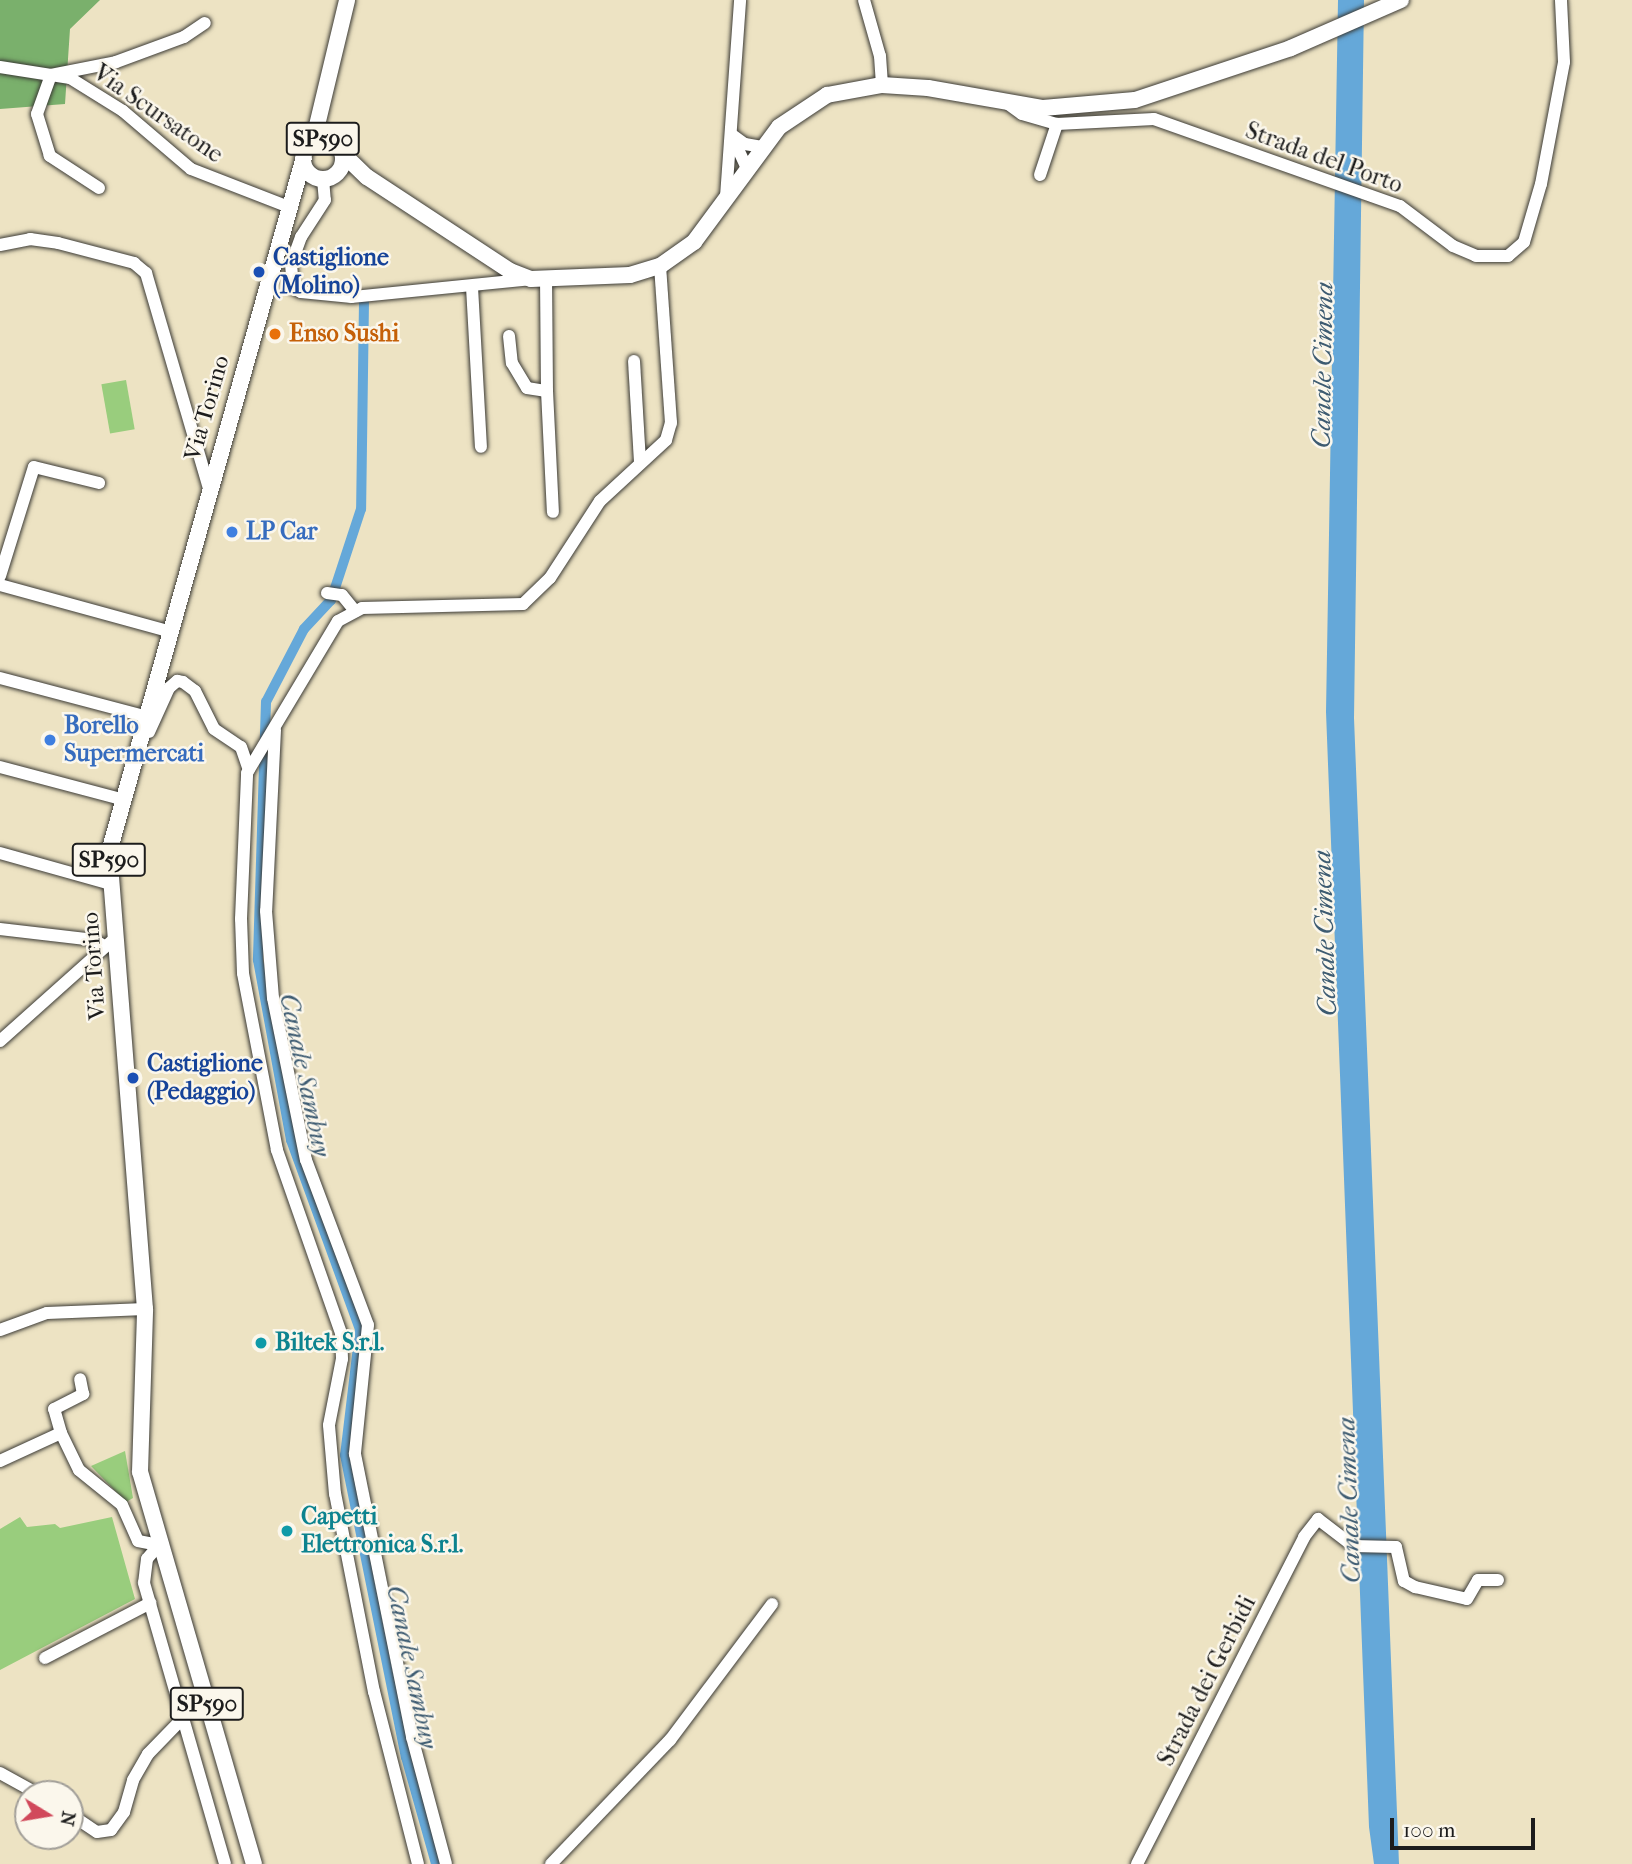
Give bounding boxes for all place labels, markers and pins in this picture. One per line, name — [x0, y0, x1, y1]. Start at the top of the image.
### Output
place label: Castiglione (Molino) — [273, 244, 389, 300]
marker: Castiglione (Molino) — [251, 264, 267, 280]
place label: Enso Sushi — [289, 320, 399, 348]
marker: Enso Sushi — [267, 326, 283, 342]
place label: LP Car — [246, 518, 318, 546]
marker: LP Car — [224, 524, 240, 540]
place label: Borello Supermercati — [64, 712, 204, 768]
marker: Borello Supermercati — [42, 732, 58, 748]
place label: Castiglione (Pedaggio) — [147, 1050, 263, 1106]
marker: Castiglione (Pedaggio) — [125, 1070, 141, 1086]
place label: Biltek S.r.l. — [275, 1329, 384, 1357]
marker: Biltek S.r.l. — [253, 1335, 269, 1351]
place label: Capetti Elettronica S.r.l. — [301, 1503, 463, 1559]
marker: Capetti Elettronica S.r.l. — [279, 1523, 295, 1539]

